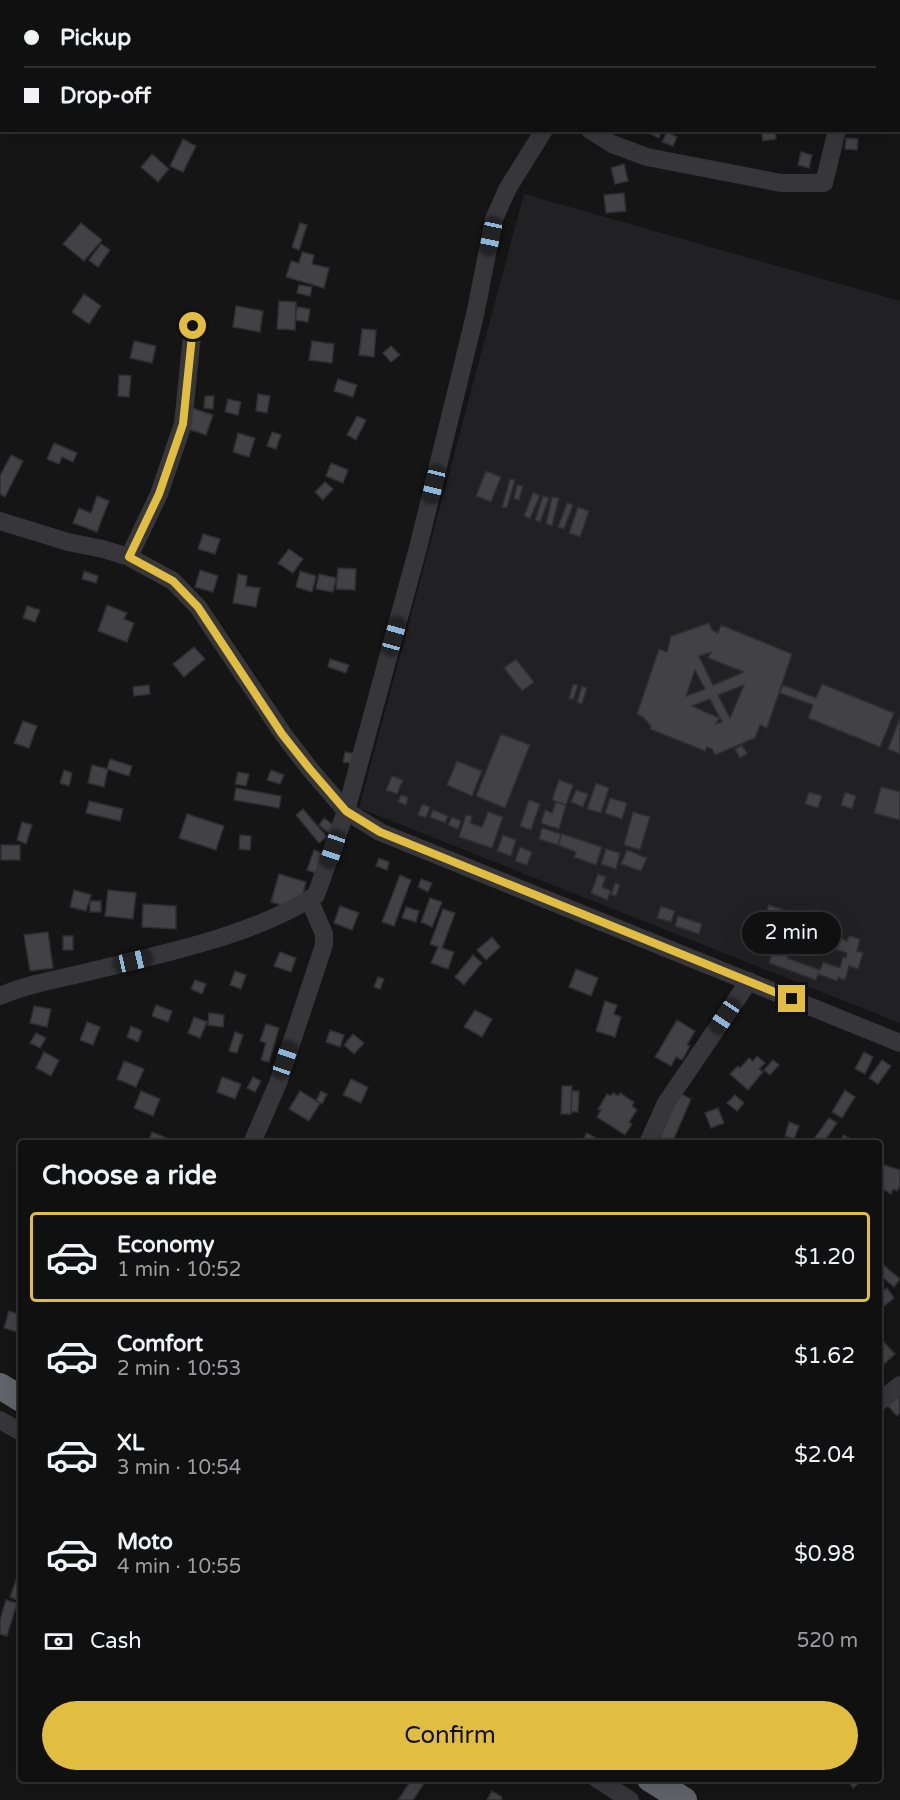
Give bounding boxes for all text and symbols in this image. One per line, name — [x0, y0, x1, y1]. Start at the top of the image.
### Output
text: Pickup — [60, 25, 131, 51]
text: Drop-off — [60, 83, 151, 109]
car — [478, 217, 504, 255]
route start — [179, 312, 206, 339]
car — [421, 464, 447, 504]
car — [380, 616, 408, 656]
car — [319, 829, 347, 869]
callout: 2 min — [742, 912, 842, 954]
text: 2 min — [765, 921, 818, 945]
car — [113, 948, 153, 974]
route end — [778, 985, 805, 1012]
car — [707, 996, 743, 1036]
car — [271, 1040, 299, 1080]
text: Choose a ride — [42, 1159, 217, 1192]
icon: car — [45, 1230, 99, 1284]
text: Economy — [117, 1232, 214, 1258]
text: $1.20 — [794, 1244, 855, 1270]
text: 1 min · 10:52 — [117, 1258, 241, 1282]
icon: car — [45, 1329, 99, 1383]
text: Comfort — [117, 1331, 203, 1357]
text: $1.62 — [794, 1343, 855, 1369]
text: 2 min · 10:53 — [117, 1357, 241, 1381]
icon: car — [45, 1428, 99, 1482]
text: XL — [117, 1430, 144, 1456]
text: $2.04 — [794, 1442, 855, 1468]
text: 3 min · 10:54 — [117, 1456, 241, 1480]
icon: car — [45, 1527, 99, 1581]
text: Moto — [117, 1529, 173, 1555]
text: $0.98 — [794, 1541, 855, 1567]
text: 4 min · 10:55 — [117, 1555, 241, 1579]
icon: cash — [42, 1625, 75, 1658]
text: Cash — [90, 1628, 142, 1654]
text: 520 m — [797, 1629, 858, 1653]
button: Confirm — [42, 1701, 858, 1770]

